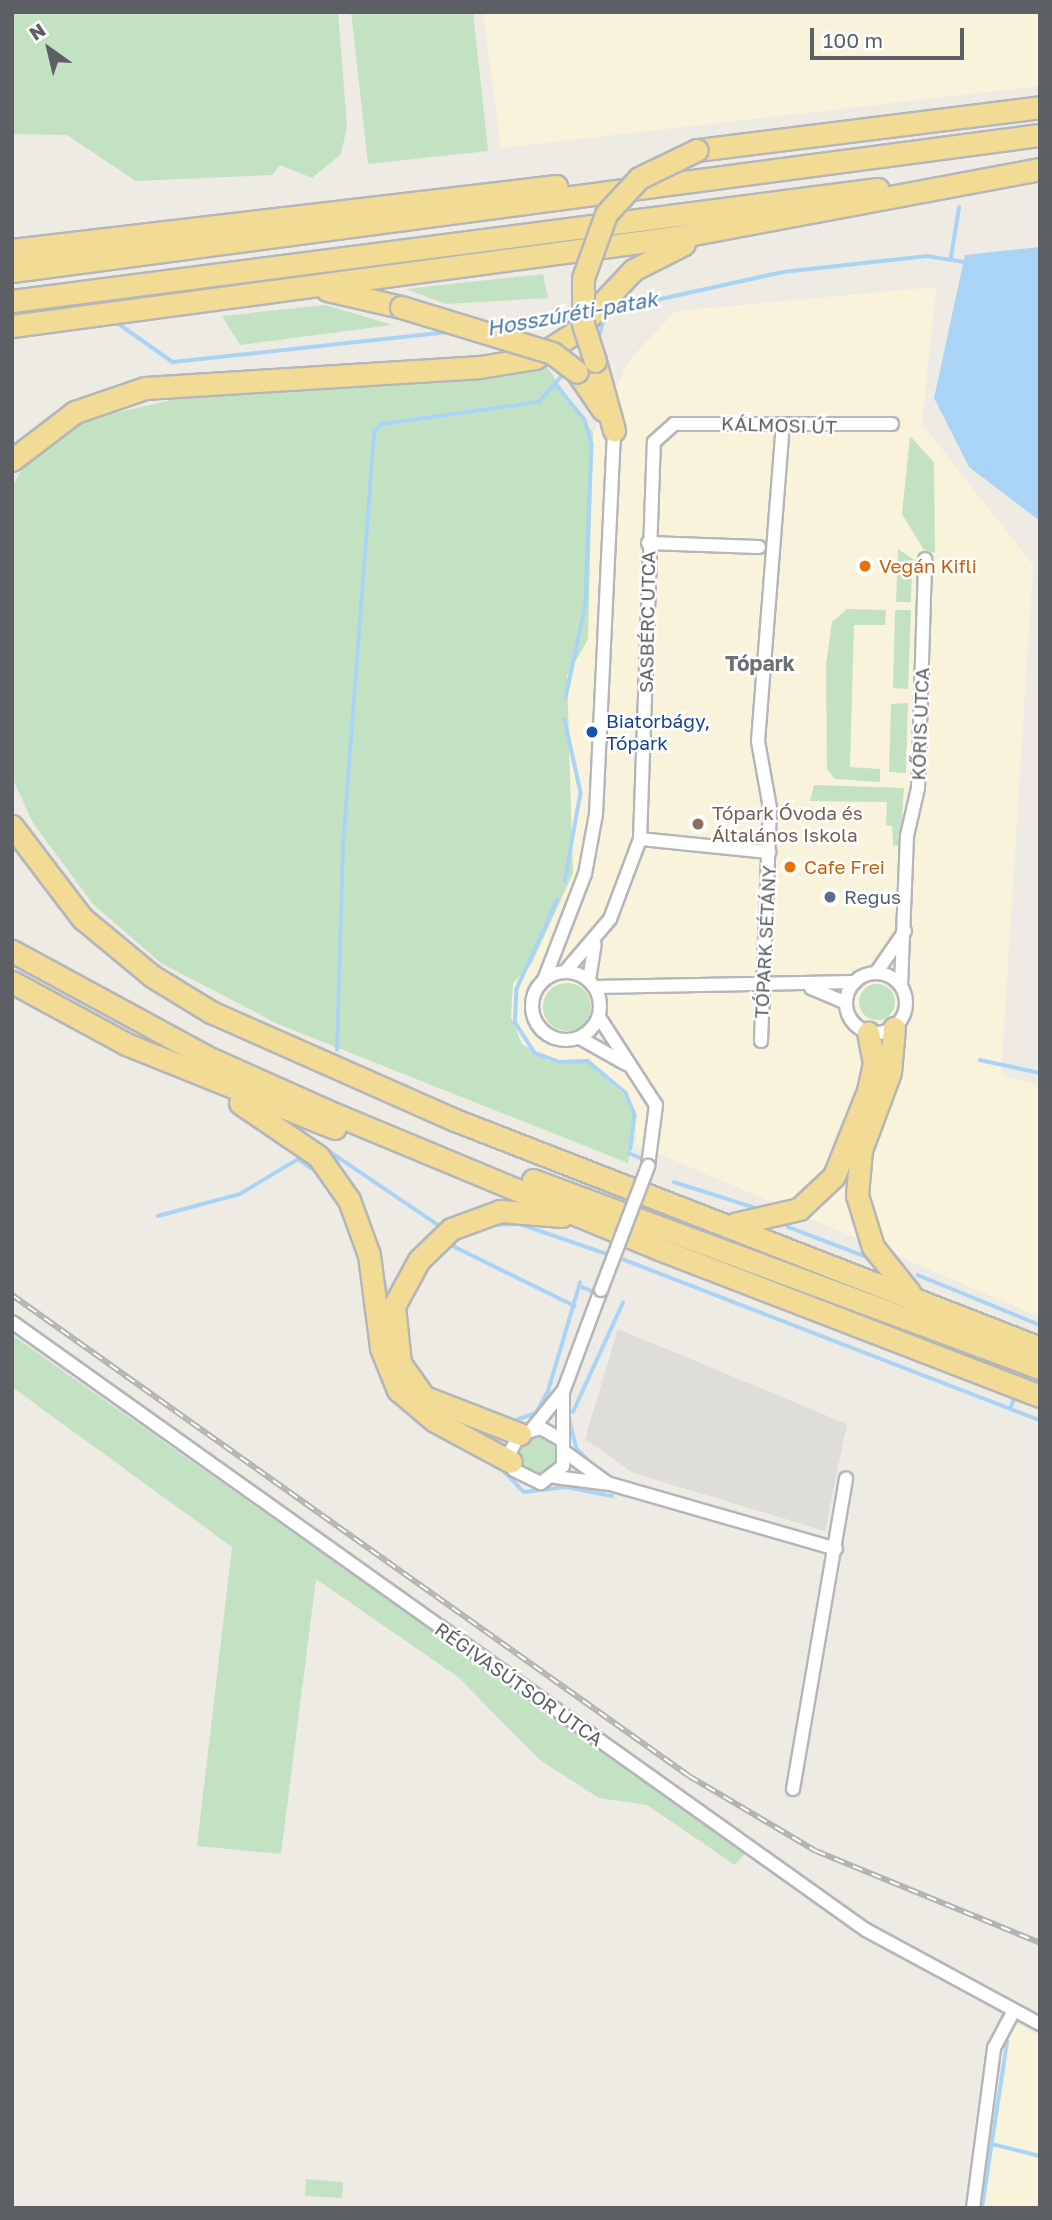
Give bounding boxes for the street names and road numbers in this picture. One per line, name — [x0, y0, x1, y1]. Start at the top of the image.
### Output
street label: KÁLMOSI ÚT — [721, 412, 837, 438]
street label: SASBÉRC UTCA — [634, 551, 660, 693]
street label: KŐRIS UTCA — [907, 667, 933, 781]
street label: TÓPARK SÉTÁNY — [750, 865, 780, 1019]
street label: RÉGIVASÚTSOR UTCA — [431, 1617, 607, 1751]

